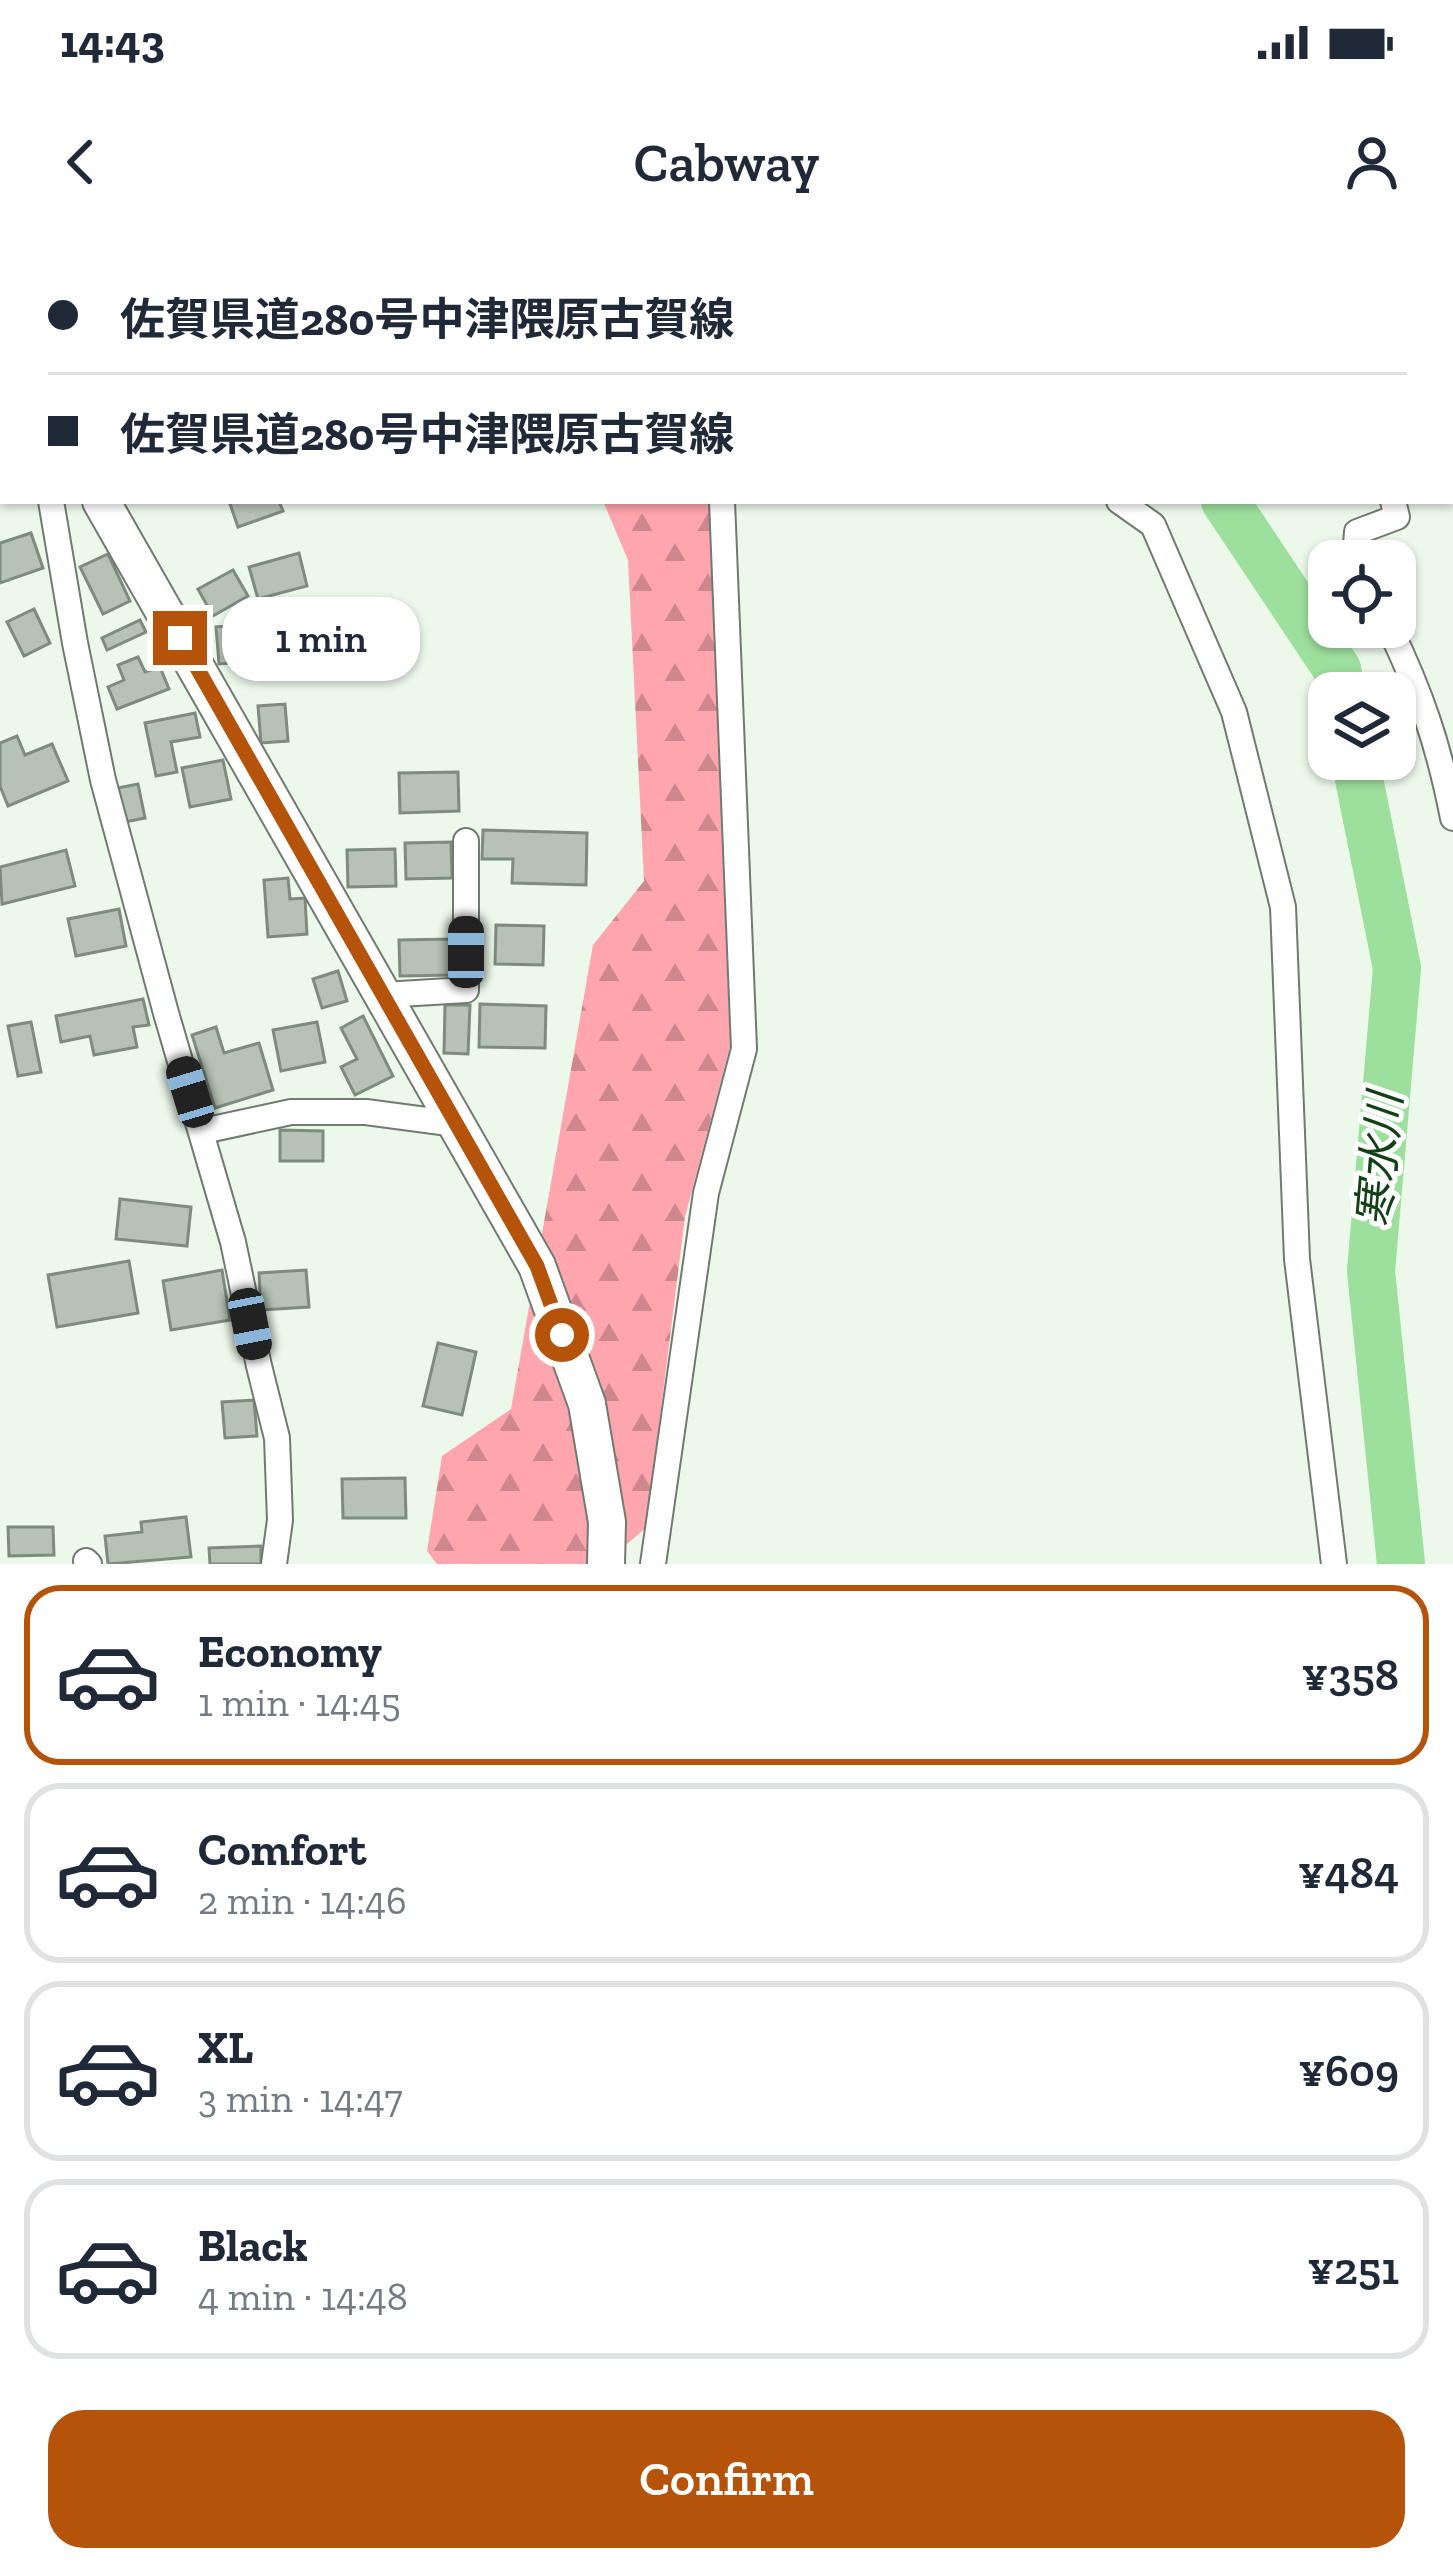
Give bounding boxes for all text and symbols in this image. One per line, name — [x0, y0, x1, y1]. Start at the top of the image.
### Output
text: 14:43 — [60, 15, 165, 69]
icon: back — [48, 129, 114, 195]
icon: person — [1339, 129, 1405, 195]
text: Cabway — [634, 130, 819, 195]
text: 佐賀県道280号中津隈原古賀線 — [120, 293, 734, 347]
text: 佐賀県道280号中津隈原古賀線 — [120, 408, 734, 462]
map controls — [1308, 540, 1416, 780]
button: locate — [1308, 540, 1416, 648]
callout: 1 min — [222, 596, 420, 680]
route end — [153, 611, 207, 665]
text: 1 min — [275, 615, 367, 662]
button: layers — [1308, 672, 1416, 780]
car — [448, 916, 484, 988]
car — [162, 1052, 218, 1132]
water label: 寒水川 — [1347, 1086, 1413, 1230]
car — [225, 1285, 275, 1363]
route start — [535, 1308, 589, 1362]
icon: car — [54, 1621, 162, 1729]
text: Economy — [198, 1625, 382, 1679]
text: ¥358 — [1302, 1648, 1399, 1702]
text: 1 min · 14:45 — [198, 1679, 401, 1726]
icon: car — [54, 1819, 162, 1927]
text: Comfort — [198, 1823, 366, 1877]
text: ¥484 — [1298, 1846, 1399, 1900]
text: 2 min · 14:46 — [198, 1877, 407, 1924]
icon: car — [54, 2017, 162, 2125]
text: XL — [198, 2021, 253, 2075]
text: ¥609 — [1298, 2044, 1399, 2098]
text: 3 min · 14:47 — [198, 2075, 403, 2122]
icon: car — [54, 2215, 162, 2323]
text: Black — [198, 2219, 308, 2273]
text: ¥251 — [1307, 2242, 1399, 2296]
text: 4 min · 14:48 — [198, 2273, 408, 2320]
button: Confirm — [48, 2410, 1405, 2548]

